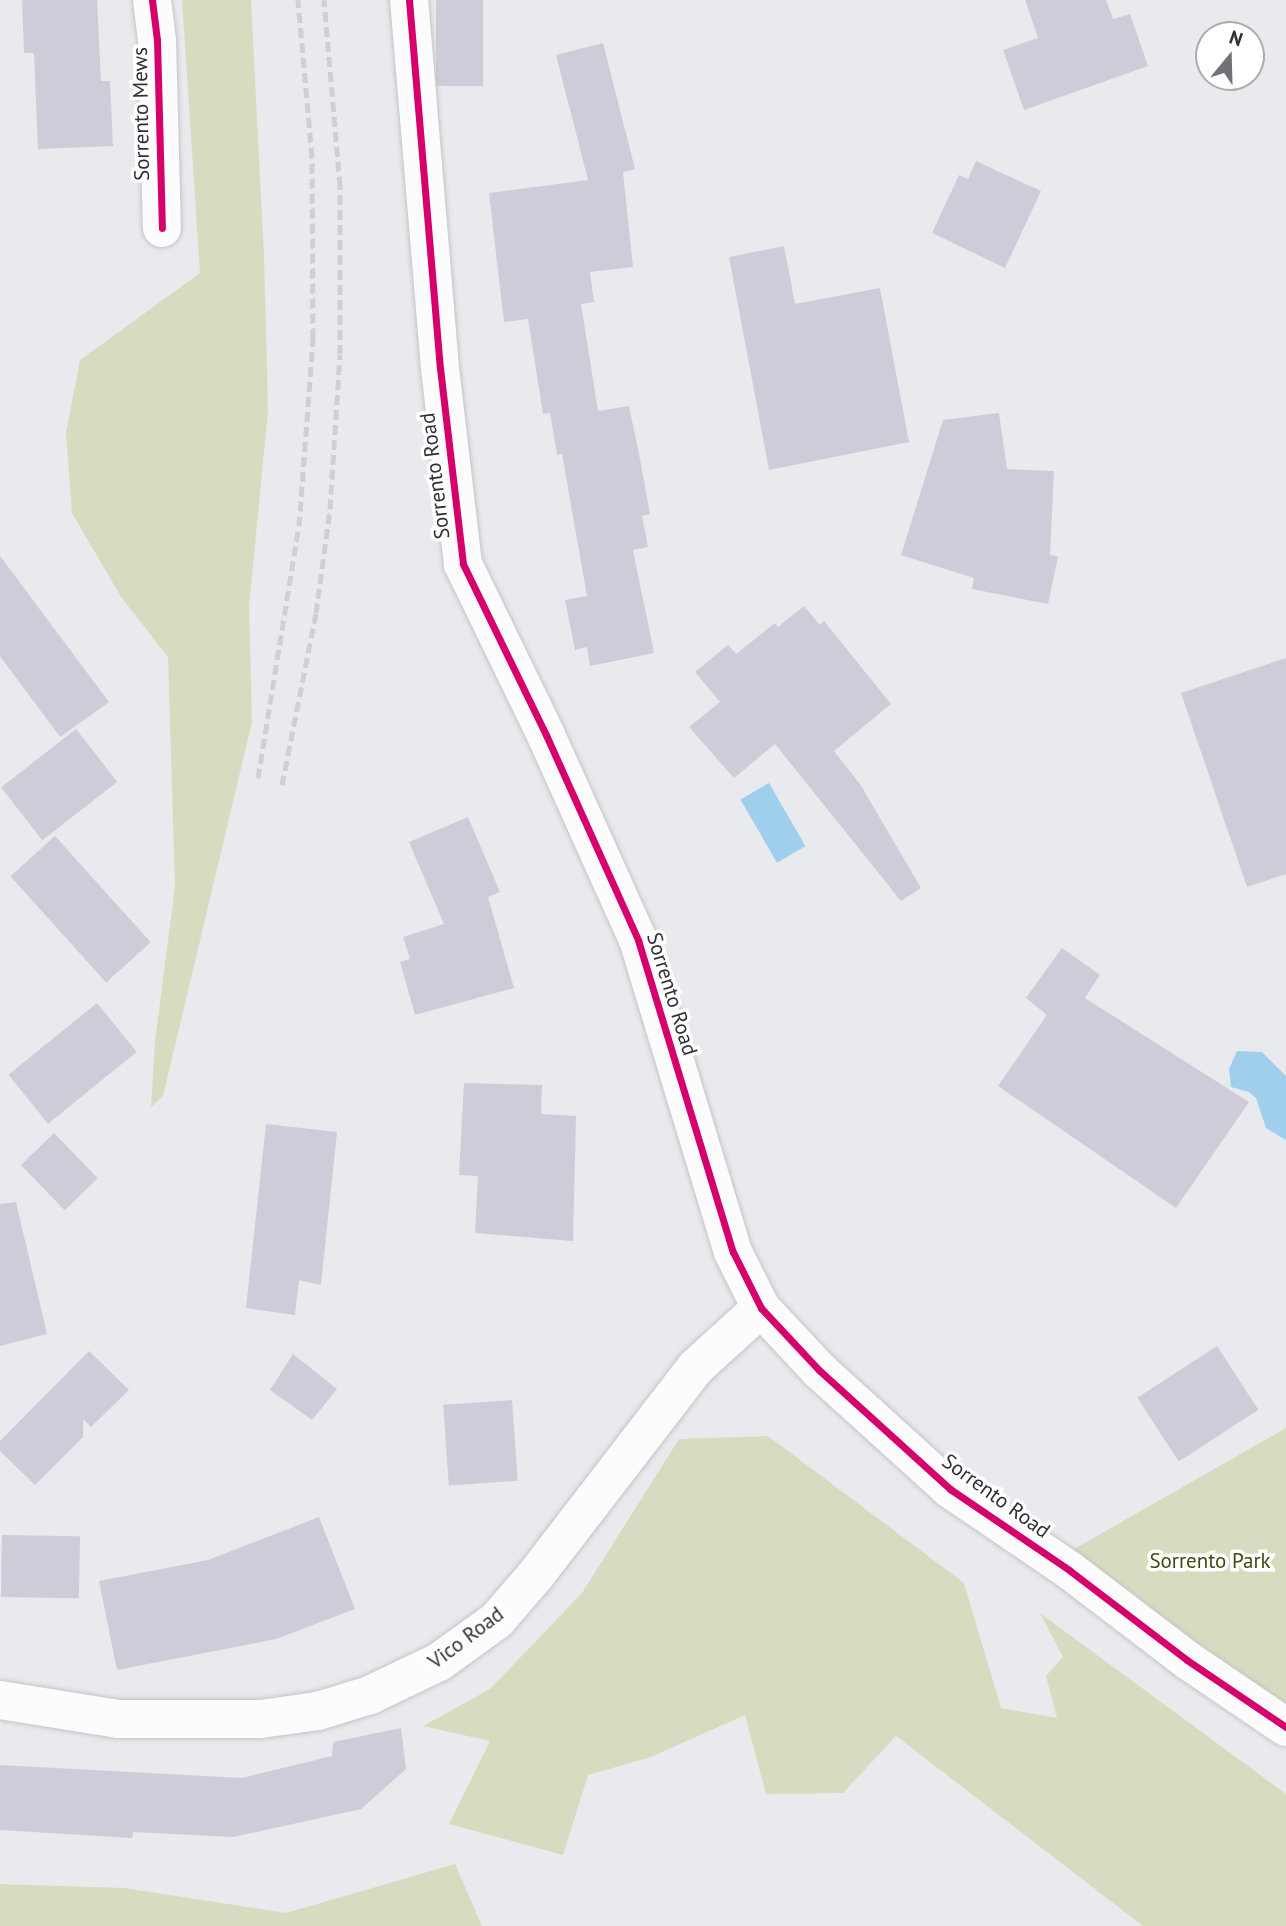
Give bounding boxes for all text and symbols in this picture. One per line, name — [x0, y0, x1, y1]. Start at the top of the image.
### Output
north arrow — [1195, 21, 1265, 91]
text: N — [1226, 25, 1246, 51]
street label: Sorrento Mews — [127, 47, 155, 181]
street label: Sorrento Road — [415, 411, 455, 541]
street label: Sorrento Road — [641, 930, 703, 1058]
street label: Sorrento Road — [937, 1448, 1055, 1544]
park label: Sorrento Park — [1149, 1548, 1271, 1574]
street label: Vico Road — [423, 1601, 509, 1675]

